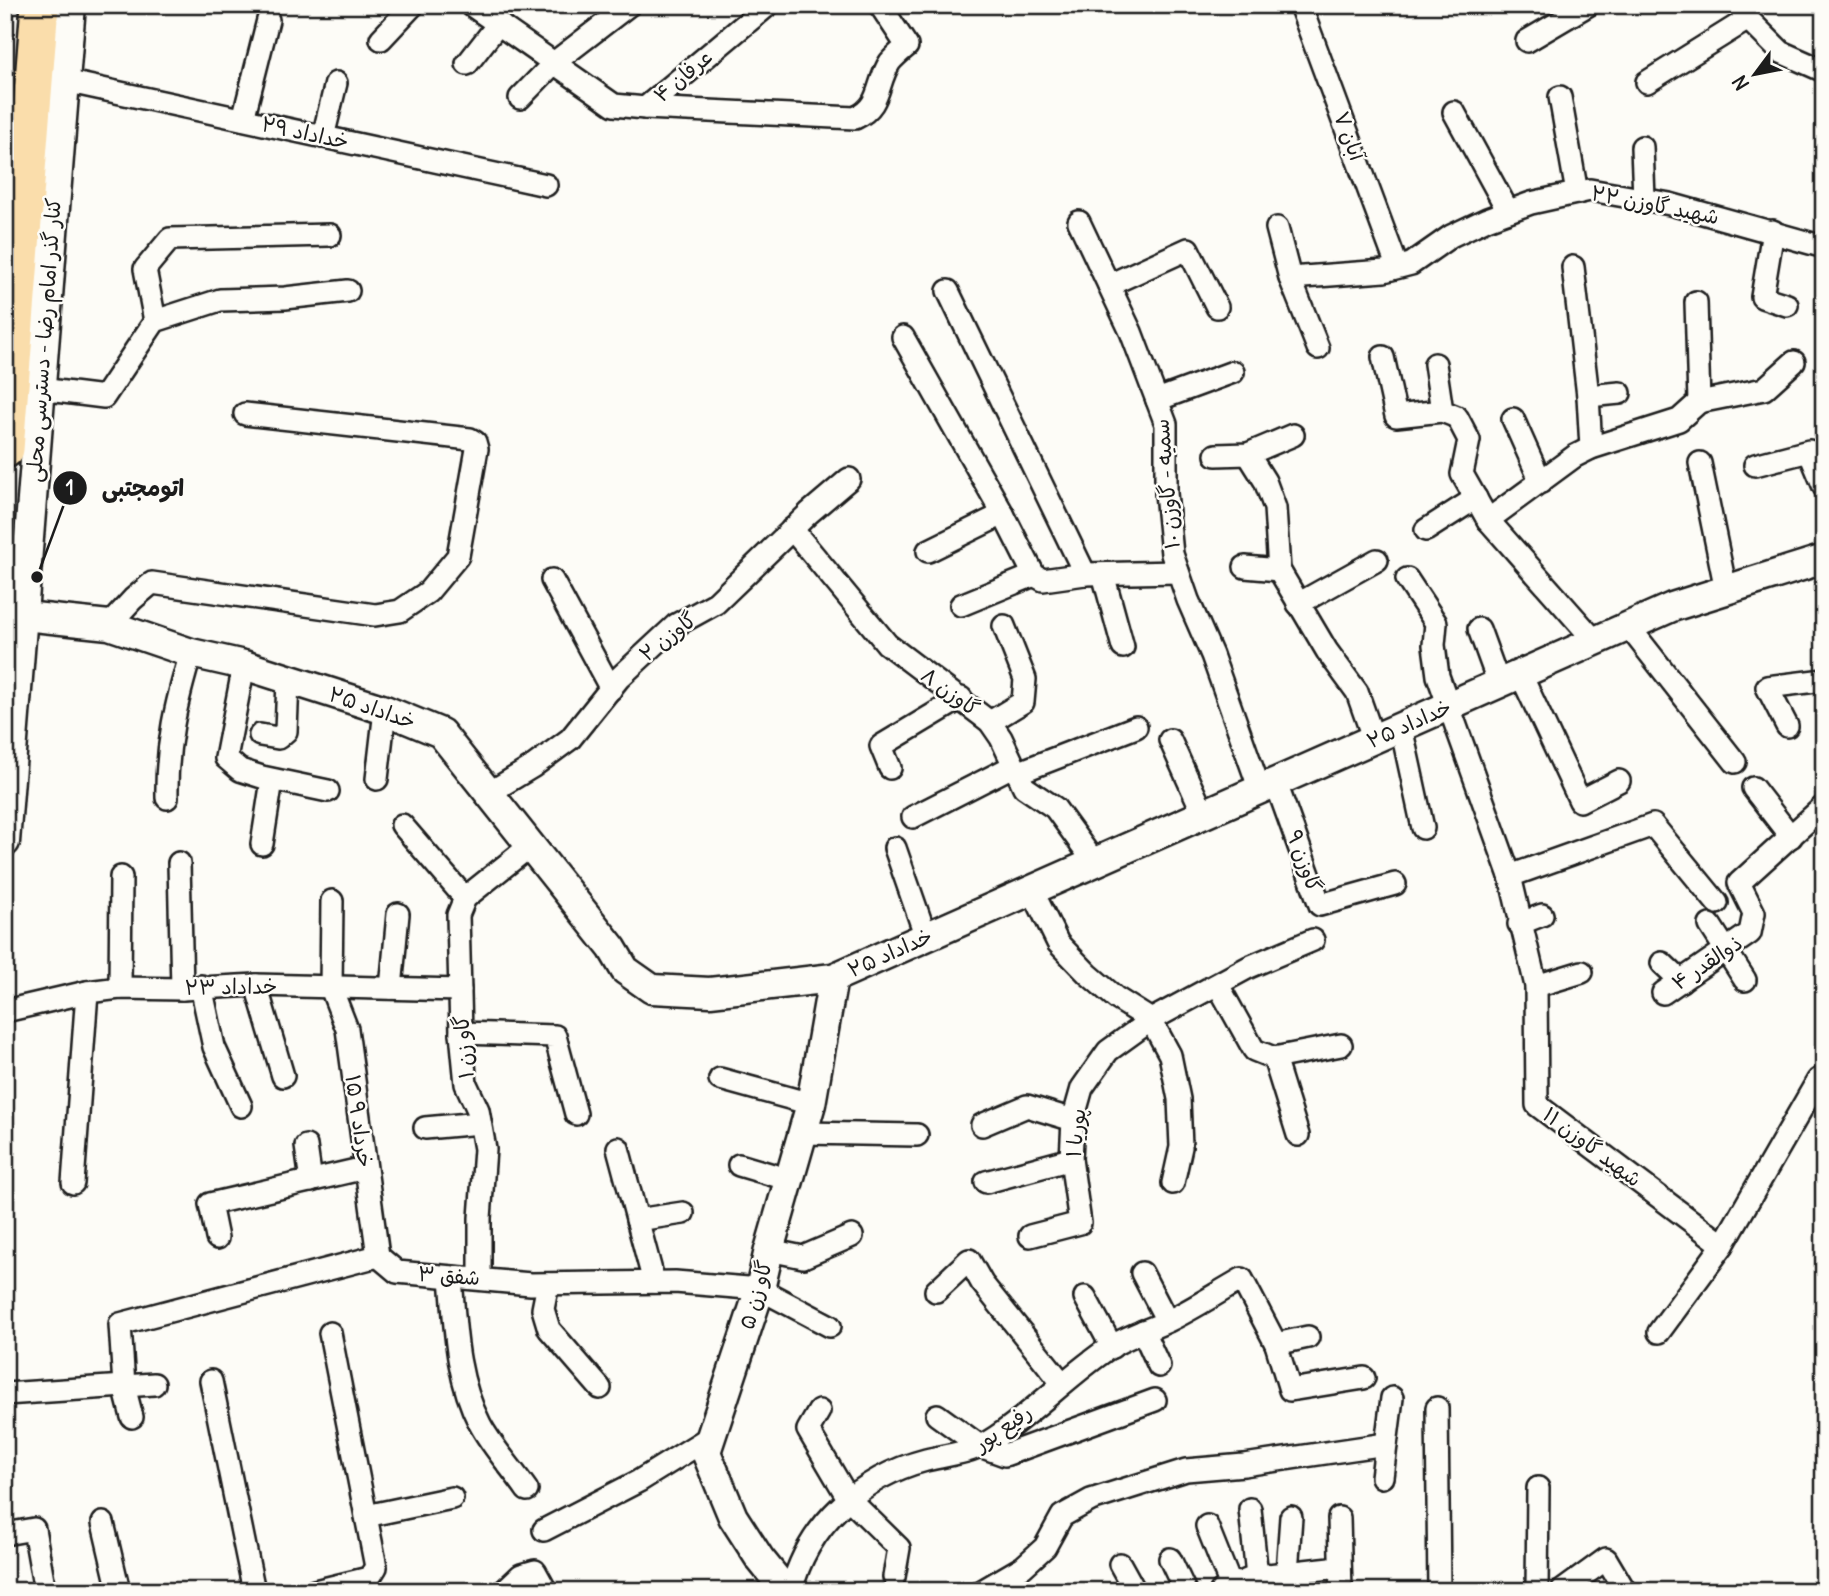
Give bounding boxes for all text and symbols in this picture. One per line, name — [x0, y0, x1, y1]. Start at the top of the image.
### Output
north arrow — [1720, 38, 1790, 108]
street label: عرفان ۴ — [648, 43, 718, 108]
text: N — [1727, 71, 1754, 95]
street label: آبان ۷ — [1328, 108, 1371, 165]
street label: خداداد ۲۹ — [259, 110, 351, 155]
street label: شهید گاوزن ۲۲ — [1589, 179, 1721, 230]
street label: کنار گذر امام رضا - دسترسی محلی — [20, 197, 70, 483]
street label: سمیه - گاوزن ۱۰ — [1147, 418, 1186, 550]
callout: اتومجتبی — [53, 466, 198, 510]
text: اتومجتبی — [102, 473, 184, 503]
text: 1 — [66, 474, 74, 501]
street label: گاوزن ۲ — [634, 606, 702, 667]
street label: گاوزن ۸ — [916, 661, 985, 722]
street label: خداداد ۲۵ — [325, 680, 419, 735]
street label: خداداد ۲۵ — [1362, 693, 1455, 754]
street label: گاوزن ۹ — [1281, 826, 1328, 896]
street label: خداداد ۲۵ — [843, 922, 936, 983]
street label: ذوالقدر ۴ — [1666, 929, 1747, 996]
street label: خداداد ۲۳ — [184, 972, 278, 1001]
street label: گاو زن ۱ — [447, 1014, 480, 1080]
street label: ۱۵ خرداد ۹ — [340, 1073, 379, 1169]
street label: شهید گاوزن ۱۱ — [1538, 1101, 1647, 1192]
street label: پوریا ۱ — [1059, 1107, 1092, 1159]
street label: گاو زن ۵ — [733, 1257, 778, 1332]
street label: شفق ۳ — [417, 1260, 481, 1291]
street label: رفیع پور — [967, 1398, 1038, 1460]

